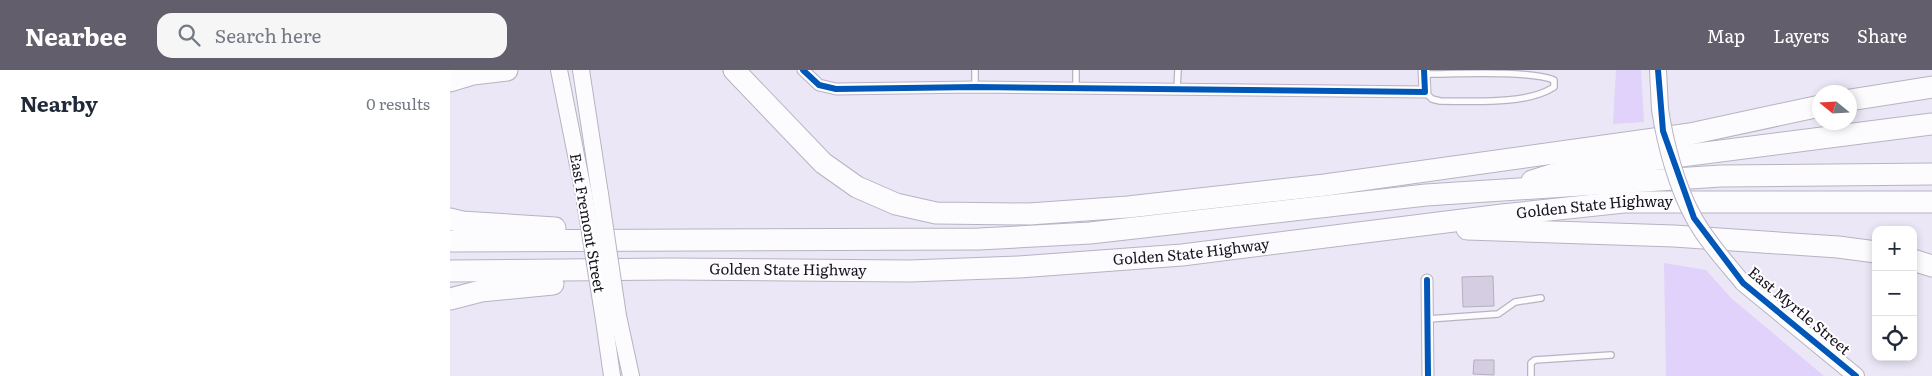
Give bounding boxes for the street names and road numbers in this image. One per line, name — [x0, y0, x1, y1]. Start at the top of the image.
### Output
street label: East Fremont Street — [565, 151, 612, 294]
street label: Golden State Highway — [1515, 189, 1673, 223]
street label: Golden State Highway — [1112, 231, 1271, 270]
street label: Golden State Highway — [709, 256, 867, 281]
street label: East Myrtle Street — [1744, 260, 1856, 360]

